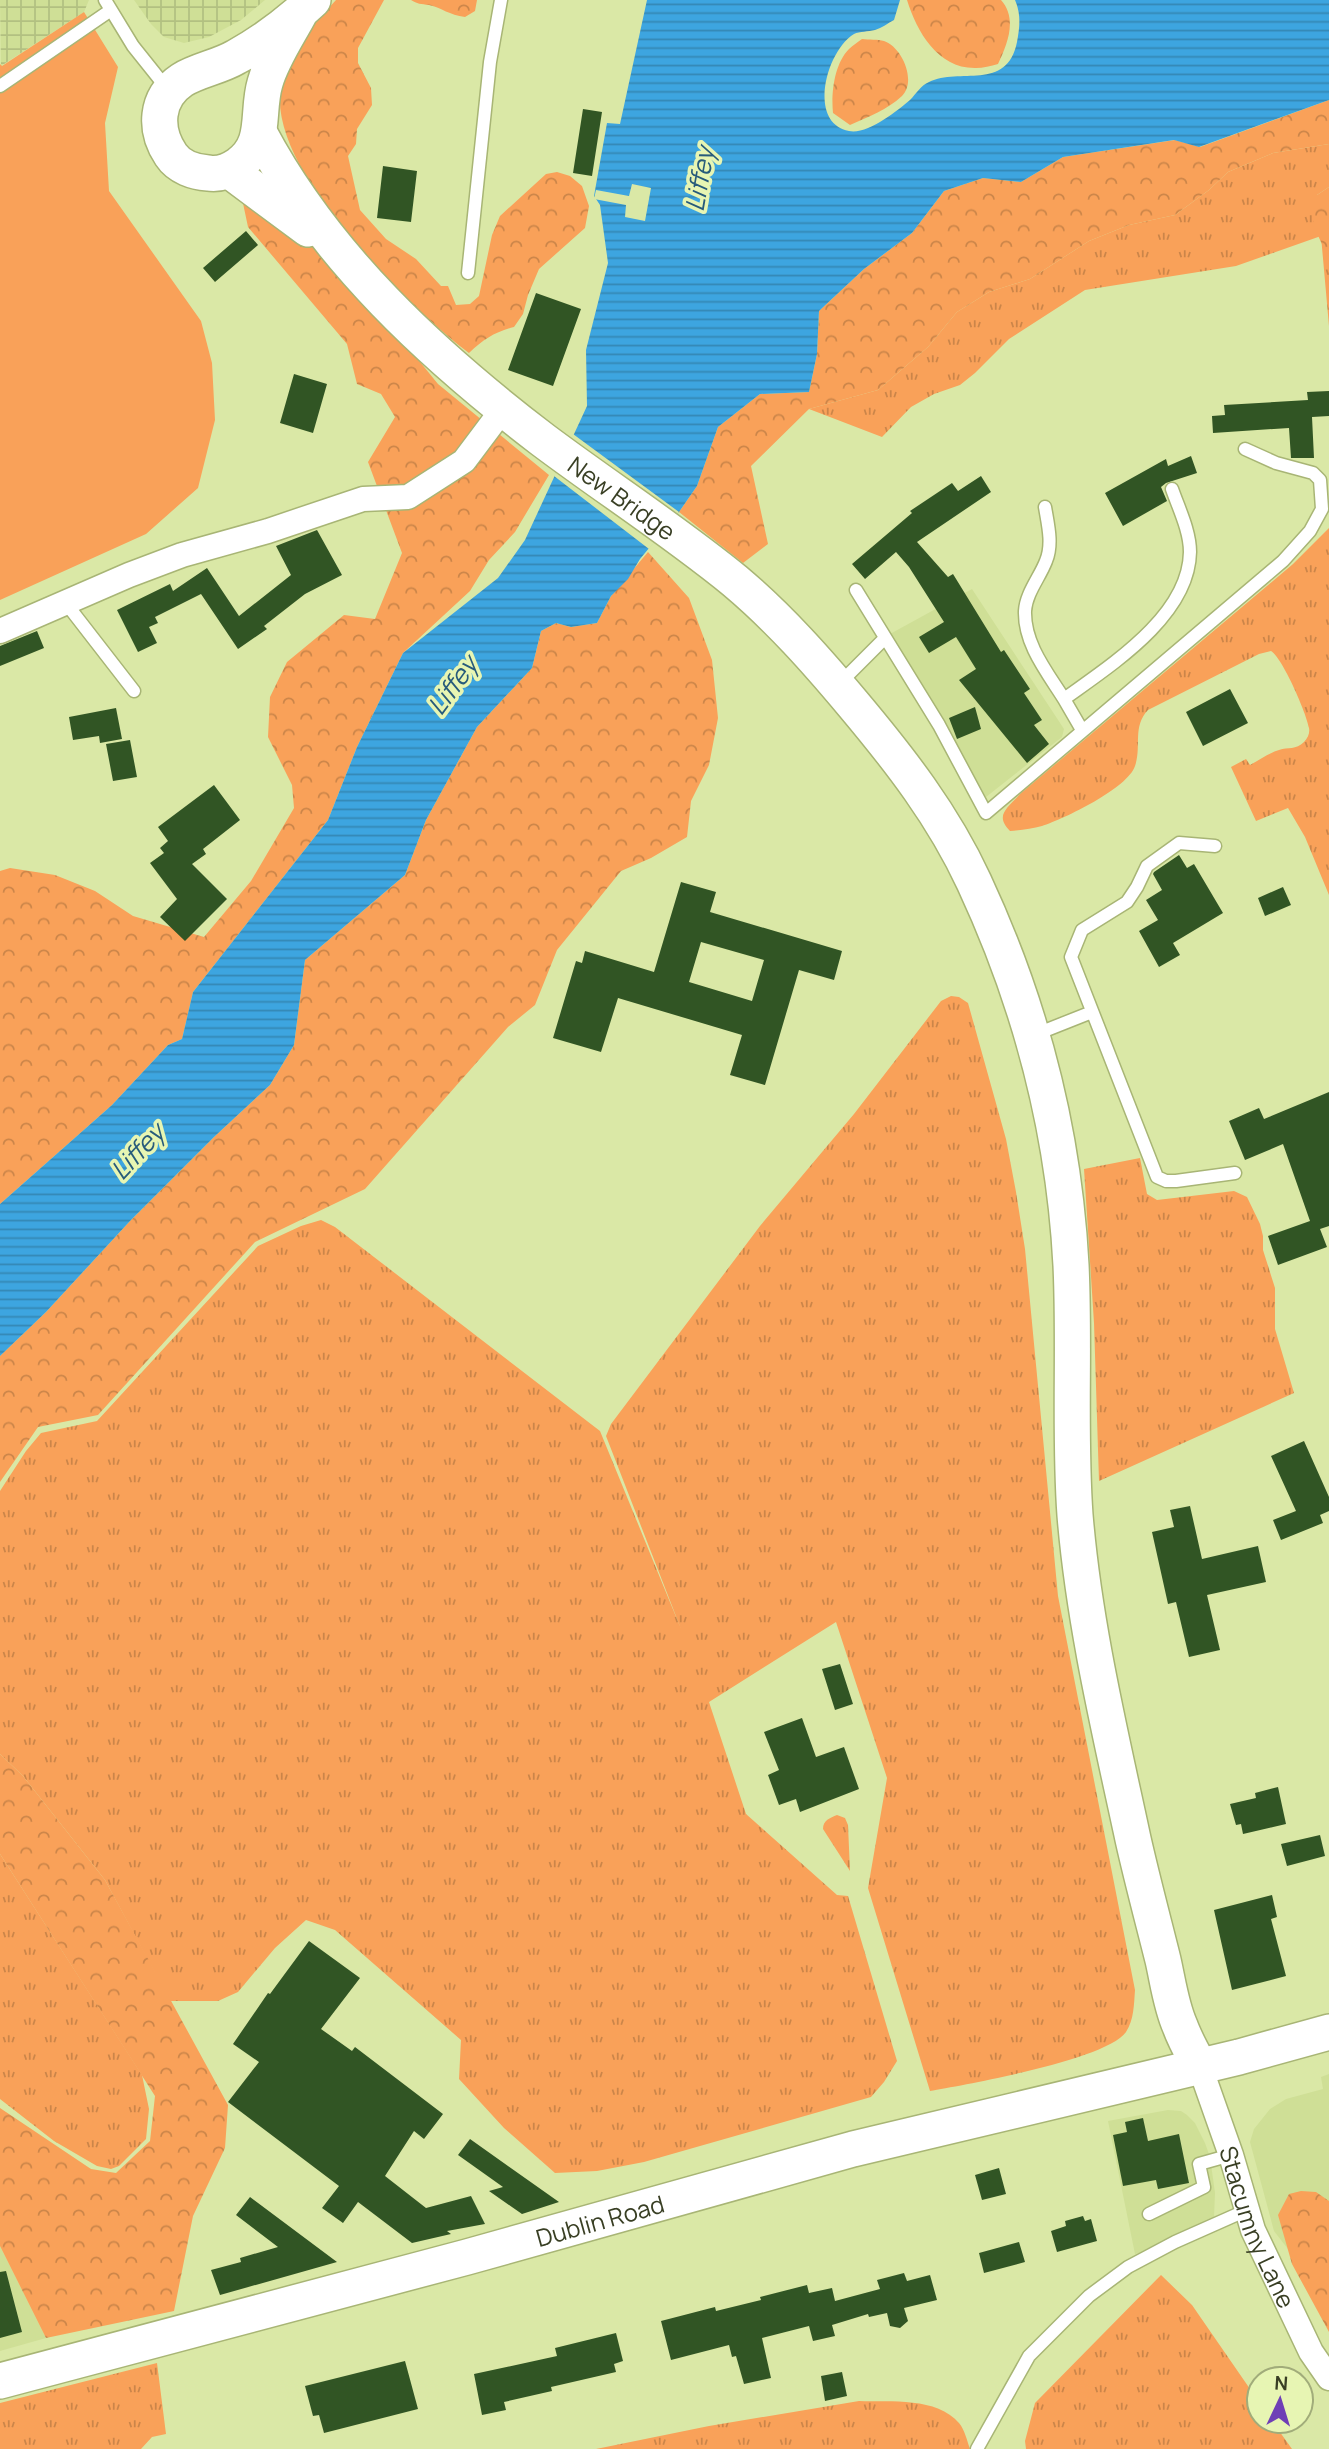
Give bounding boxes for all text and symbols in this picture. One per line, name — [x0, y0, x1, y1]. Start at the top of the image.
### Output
water label: Liffey — [676, 141, 723, 214]
street label: New Bridge — [562, 448, 683, 547]
water label: Liffey — [418, 646, 488, 722]
water label: Liffey — [102, 1113, 174, 1187]
street label: Stacumny Lane — [1213, 2141, 1304, 2313]
street label: Dublin Road — [532, 2186, 668, 2254]
north arrow — [1245, 2365, 1315, 2435]
text: N — [1273, 2370, 1289, 2396]

